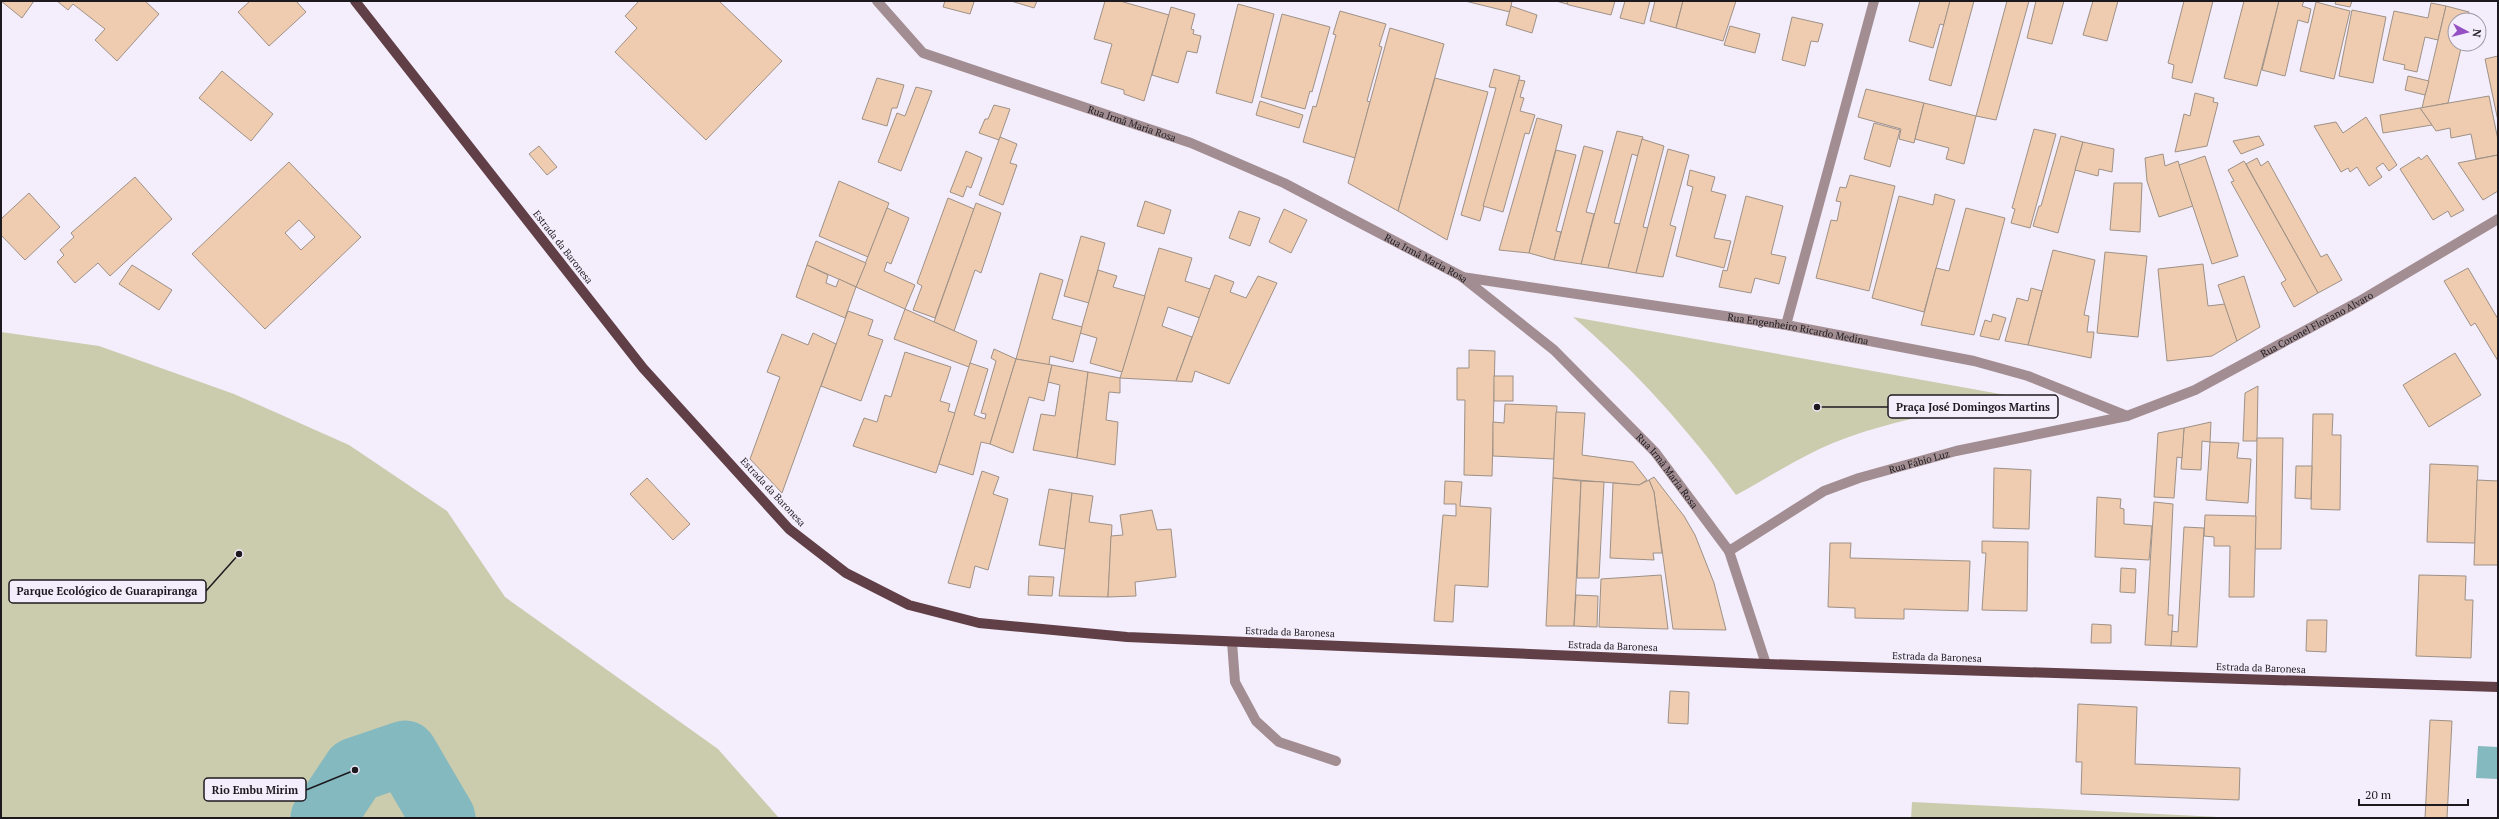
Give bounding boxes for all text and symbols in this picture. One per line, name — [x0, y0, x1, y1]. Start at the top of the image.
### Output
north arrow — [2447, 12, 2487, 52]
text: N — [2469, 28, 2484, 39]
street label: Rua Irmã Maria Rosa — [1086, 102, 1178, 144]
street label: Estrada da Baronesa — [530, 208, 596, 286]
street label: Rua Irmã Maria Rosa — [1382, 230, 1470, 285]
street label: Rua Coronel Floriano Alvaro — [2258, 288, 2376, 360]
street label: Rua Engenheiro Ricardo Medina — [1727, 310, 1870, 347]
callout: Praça José Domingos Martins — [1888, 395, 2058, 418]
text: Praça José Domingos Martins — [1896, 400, 2050, 414]
street label: Rua Irmã Maria Rosa — [1634, 430, 1701, 511]
street label: Rua Fábio Luz — [1887, 447, 1951, 476]
street label: Estrada da Baronesa — [738, 455, 808, 529]
callout: Parque Ecológico de Guarapiranga — [9, 580, 206, 603]
text: Parque Ecológico de Guarapiranga — [17, 584, 197, 598]
street label: Estrada da Baronesa — [1245, 624, 1335, 640]
street label: Estrada da Baronesa — [1568, 638, 1658, 654]
street label: Estrada da Baronesa — [1892, 649, 1982, 665]
street label: Estrada da Baronesa — [2216, 660, 2306, 676]
callout: Rio Embu Mirim — [204, 778, 306, 801]
scale bar — [2359, 781, 2468, 807]
text: Rio Embu Mirim — [212, 783, 299, 797]
text: 20 m — [2365, 787, 2392, 802]

